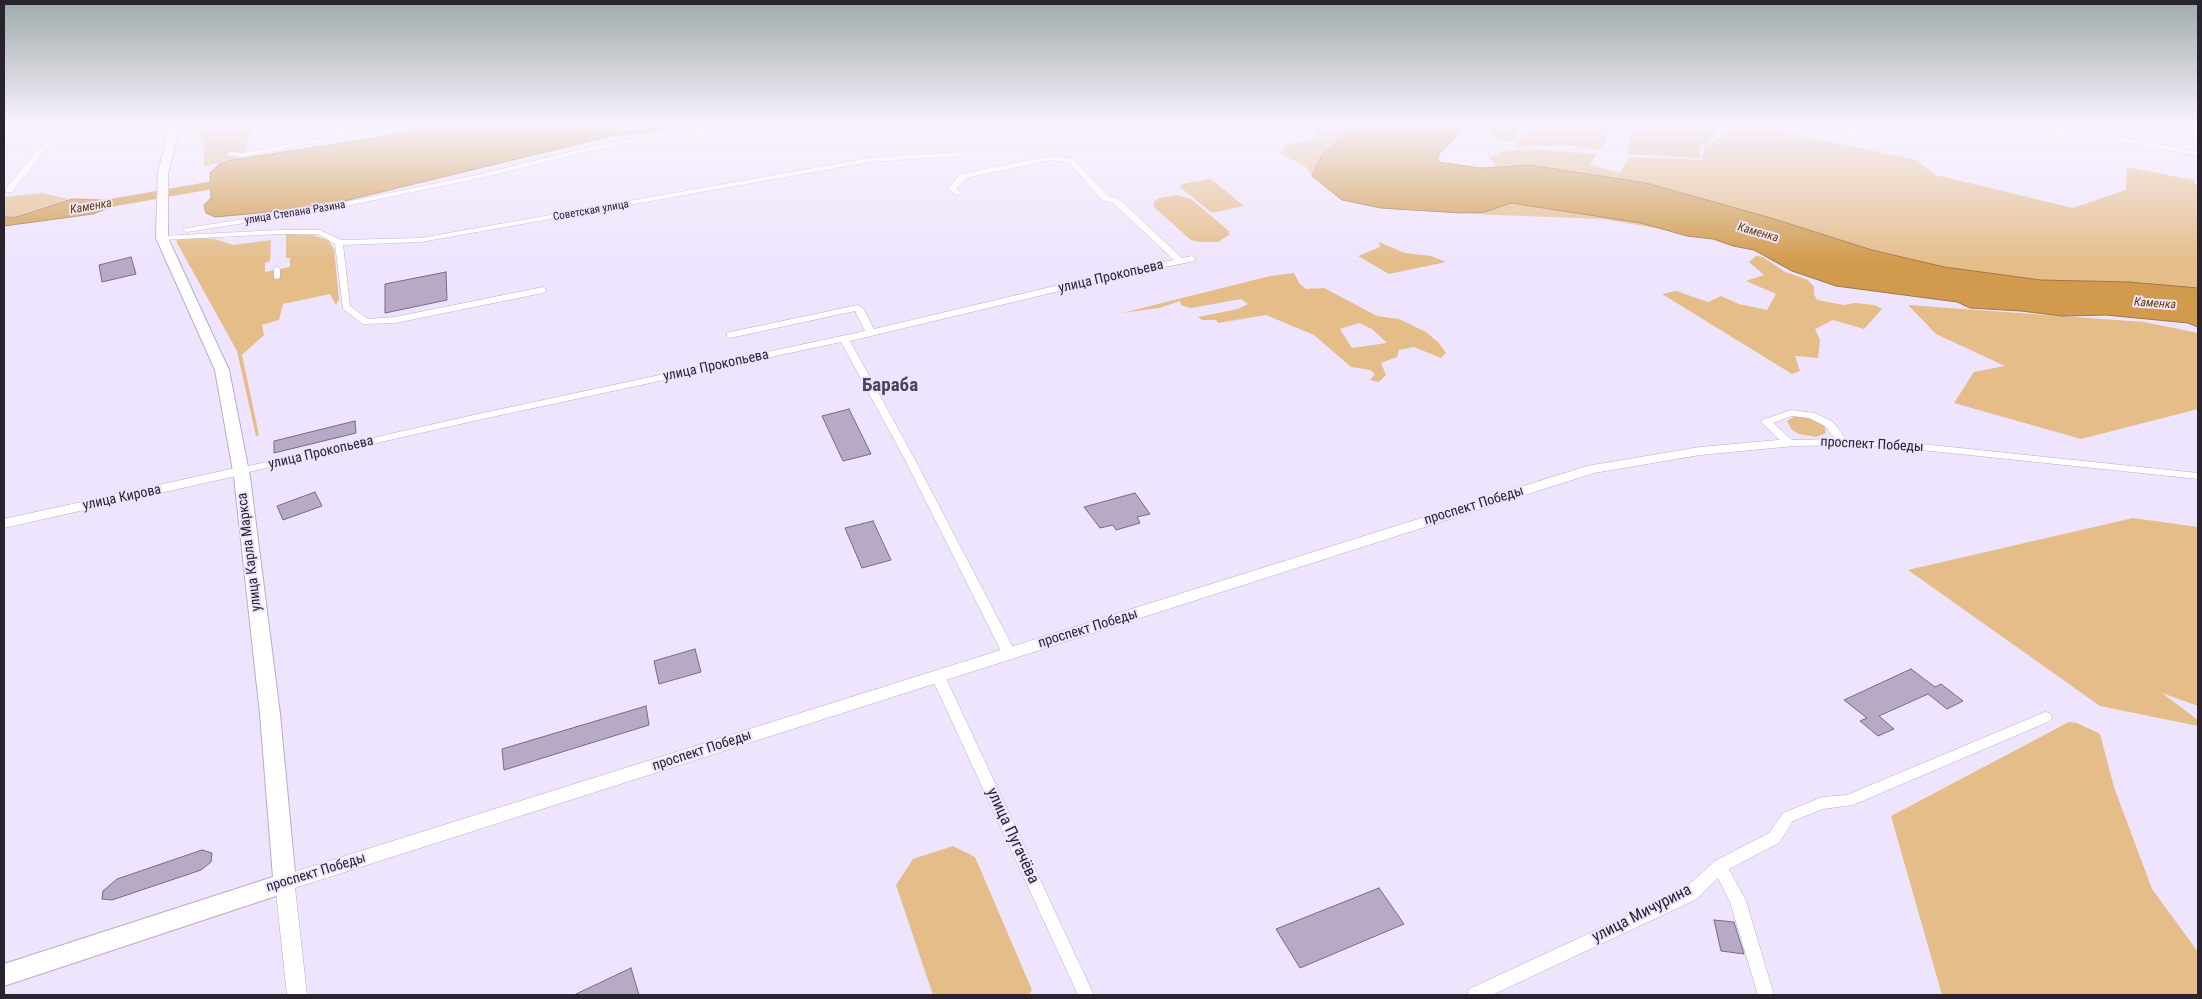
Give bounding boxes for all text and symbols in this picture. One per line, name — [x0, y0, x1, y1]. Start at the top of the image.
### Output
water label: Каменка — [69, 196, 113, 218]
street label: Советская улица — [552, 198, 630, 224]
street label: улица Степана Разина — [244, 199, 346, 227]
water label: Каменка — [1736, 220, 1780, 246]
street label: улица Прокопьева — [1057, 257, 1165, 297]
water label: Каменка — [2133, 295, 2177, 313]
street label: улица Прокопьева — [662, 347, 770, 385]
district label: Бараба — [862, 375, 918, 397]
street label: улица Прокопьева — [267, 433, 375, 473]
street label: проспект Победы — [1820, 434, 1924, 456]
street label: улица Кирова — [81, 482, 163, 514]
street label: проспект Победы — [1422, 483, 1526, 529]
street label: улица Карла Маркса — [234, 492, 266, 612]
street label: проспект Победы — [1036, 606, 1140, 652]
street label: проспект Победы — [650, 727, 754, 775]
street label: улица Пугачёва — [981, 785, 1043, 887]
street label: проспект Победы — [264, 850, 368, 896]
street label: улица Мичурина — [1589, 881, 1695, 947]

